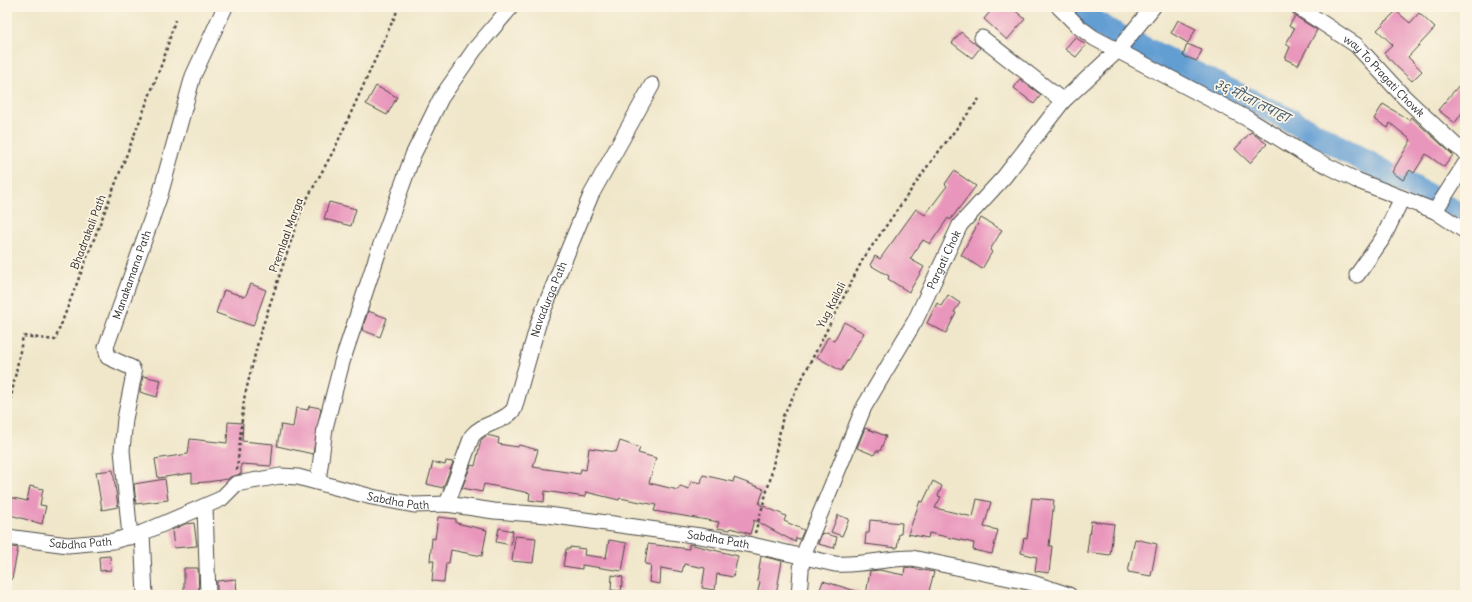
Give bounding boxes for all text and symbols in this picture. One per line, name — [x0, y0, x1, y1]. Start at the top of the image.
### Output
street label: way To Pragati Chowk — [1341, 32, 1428, 120]
water label: ३६ मौजा तपाहा — [1212, 73, 1296, 126]
street label: Bhadrakali Path — [67, 193, 109, 271]
street label: Premlaal Marga — [266, 196, 306, 274]
street label: Manakamana Path — [109, 228, 154, 321]
street label: Pargati Chok — [924, 228, 964, 292]
street label: Navadurga Path — [528, 259, 570, 339]
street label: Yug Kailali — [813, 280, 849, 330]
street label: Sabdha Path — [365, 489, 430, 512]
street label: Sabdha Path — [686, 527, 751, 551]
street label: Sabdha Path — [48, 534, 112, 552]

